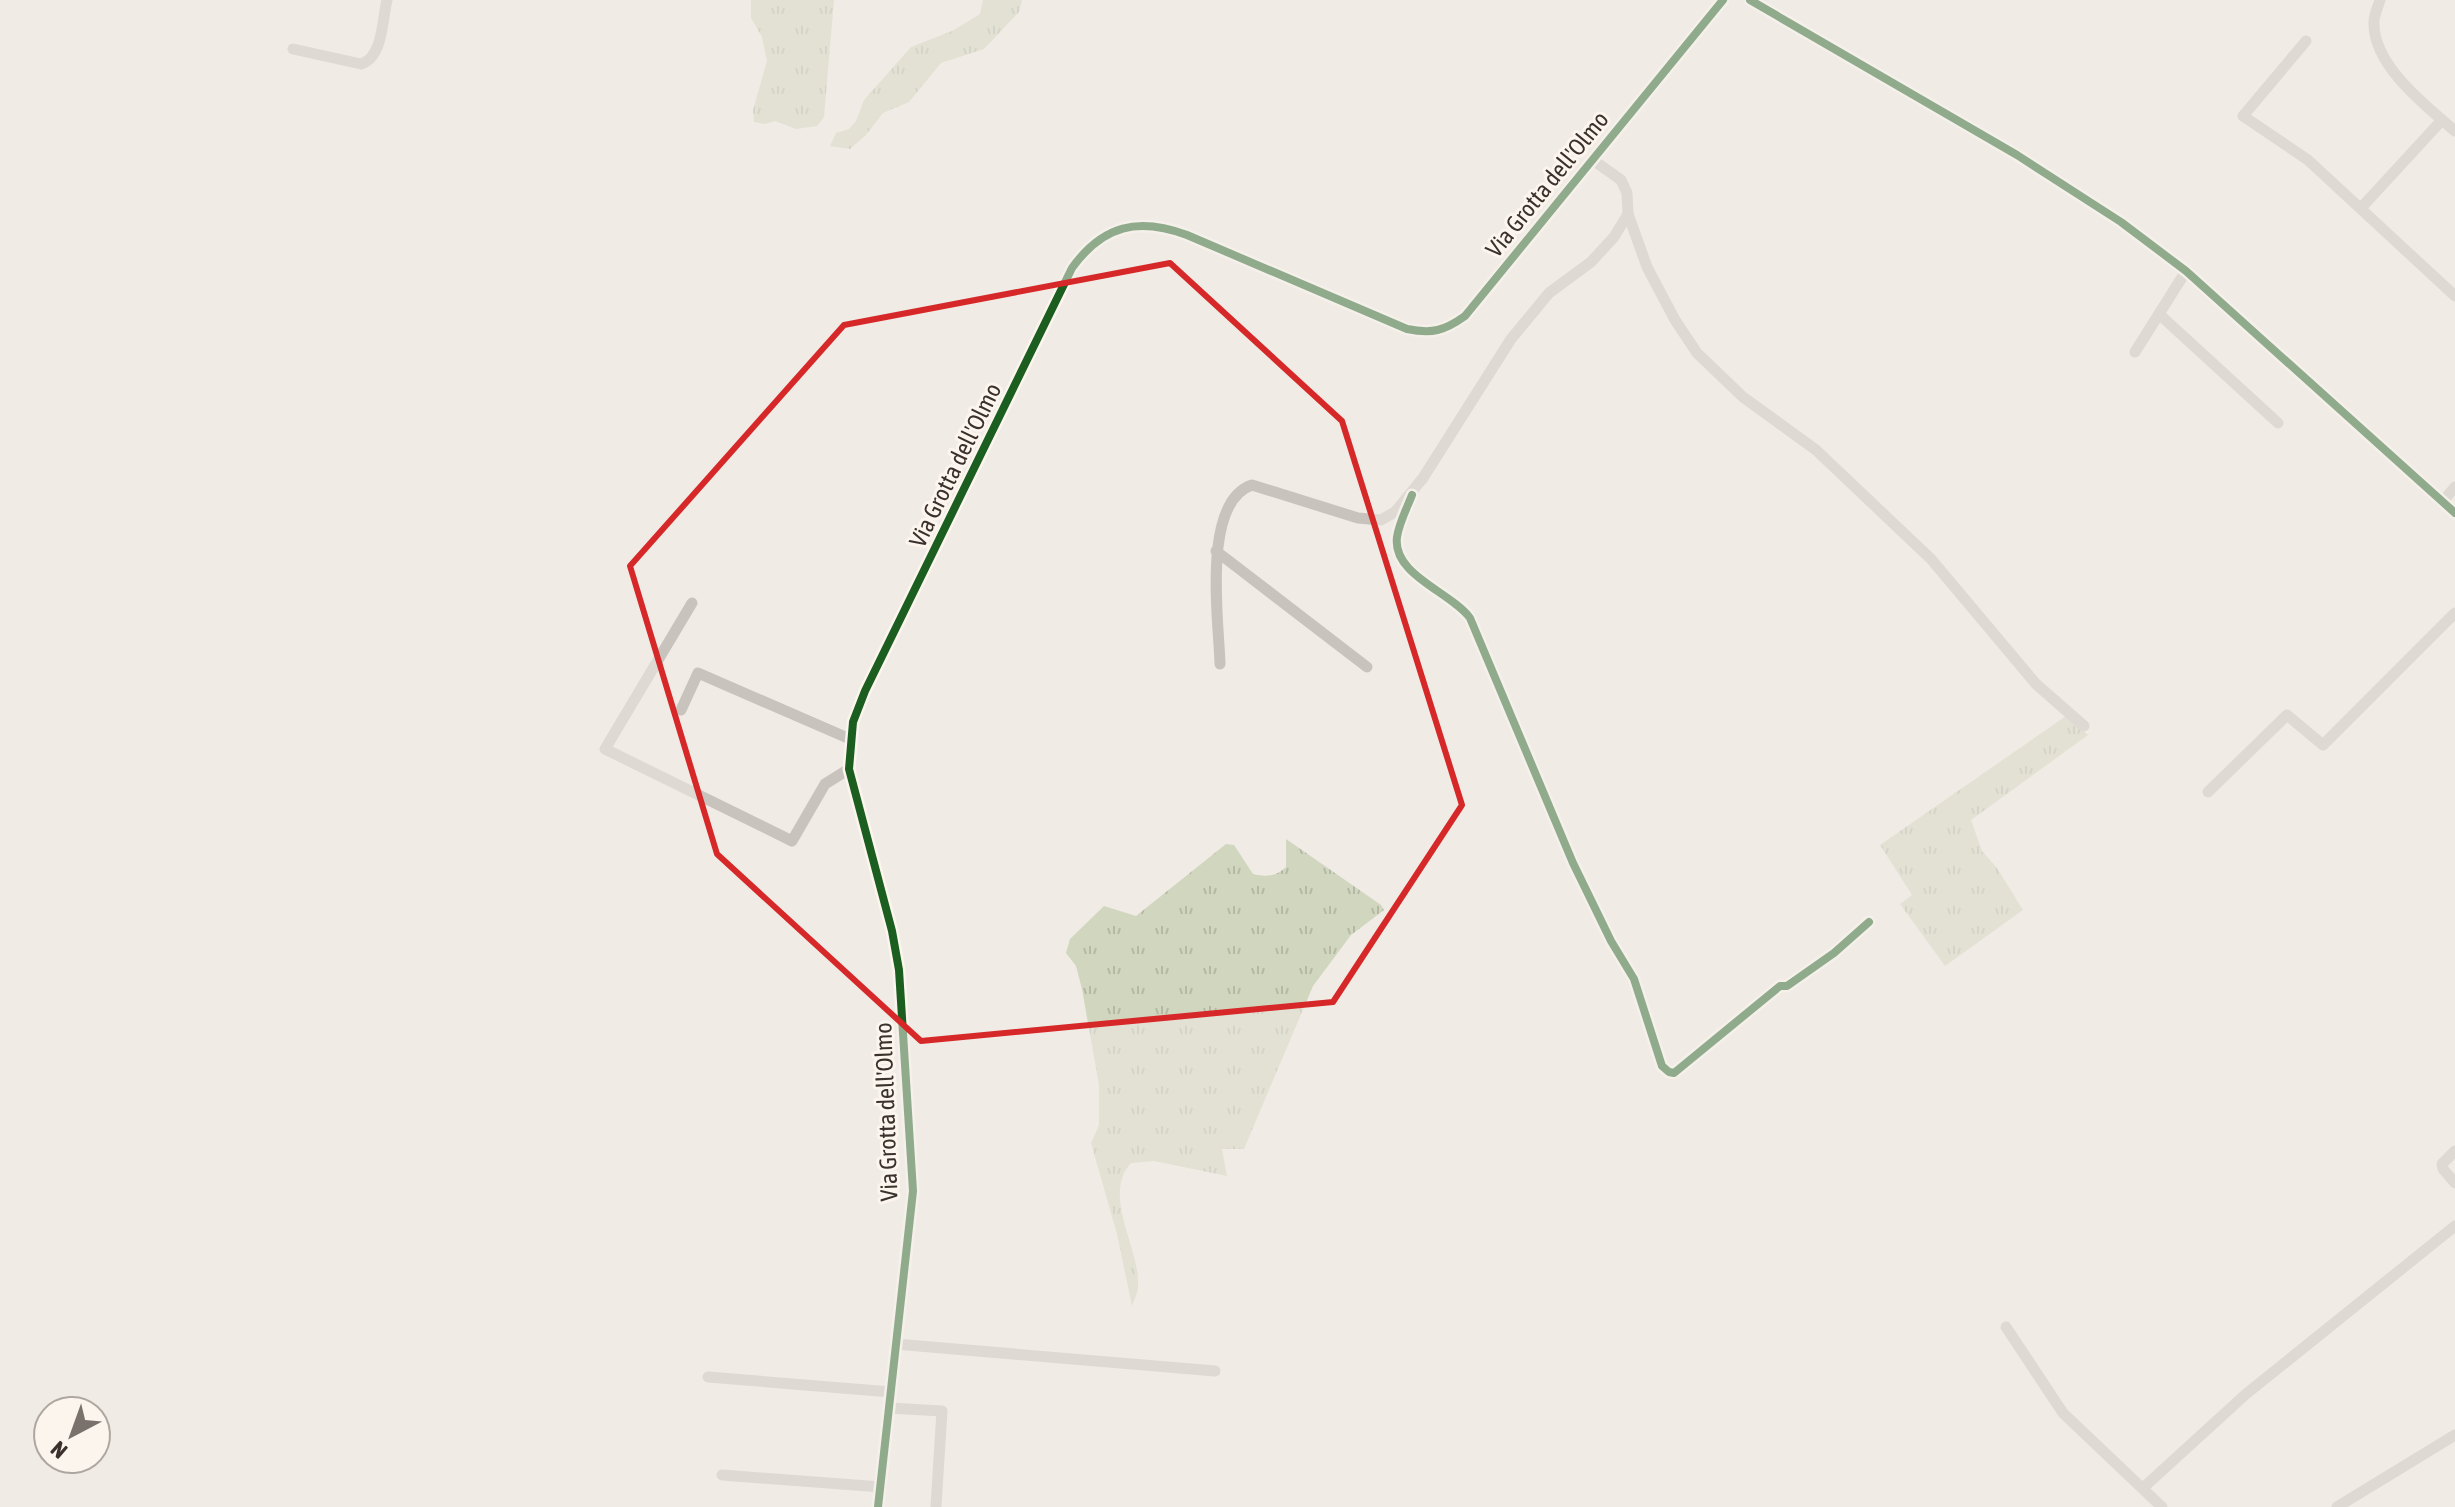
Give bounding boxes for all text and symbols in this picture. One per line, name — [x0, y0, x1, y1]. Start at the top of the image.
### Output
street label: Via Grotta dell'Olmo — [1480, 106, 1614, 262]
street label: Via Grotta dell'Olmo — [904, 379, 1006, 551]
street label: Via Grotta dell'Olmo — [869, 1022, 903, 1202]
north arrow — [32, 1395, 112, 1475]
text: N — [45, 1436, 72, 1464]

